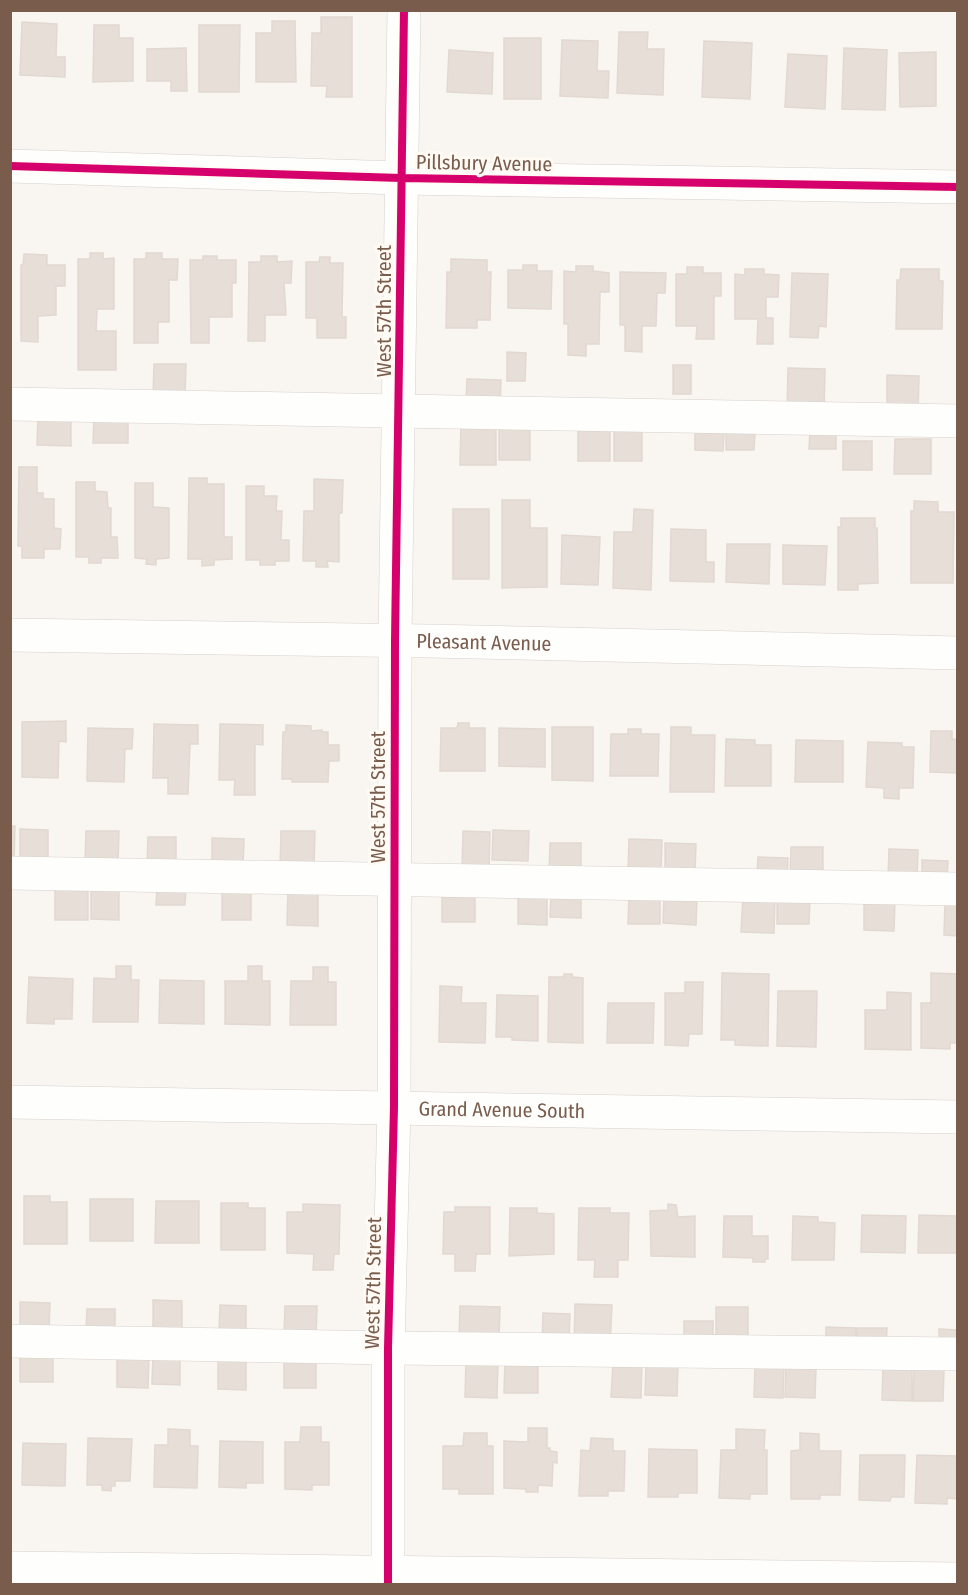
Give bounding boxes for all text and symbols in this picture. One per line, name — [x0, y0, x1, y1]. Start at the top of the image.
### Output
street label: Pillsbury Avenue — [416, 150, 552, 176]
street label: West 57th Street — [372, 244, 396, 377]
street label: Pleasant Avenue — [416, 629, 552, 656]
street label: West 57th Street — [366, 730, 390, 863]
street label: Grand Avenue South — [419, 1096, 585, 1123]
street label: West 57th Street — [360, 1216, 386, 1349]

